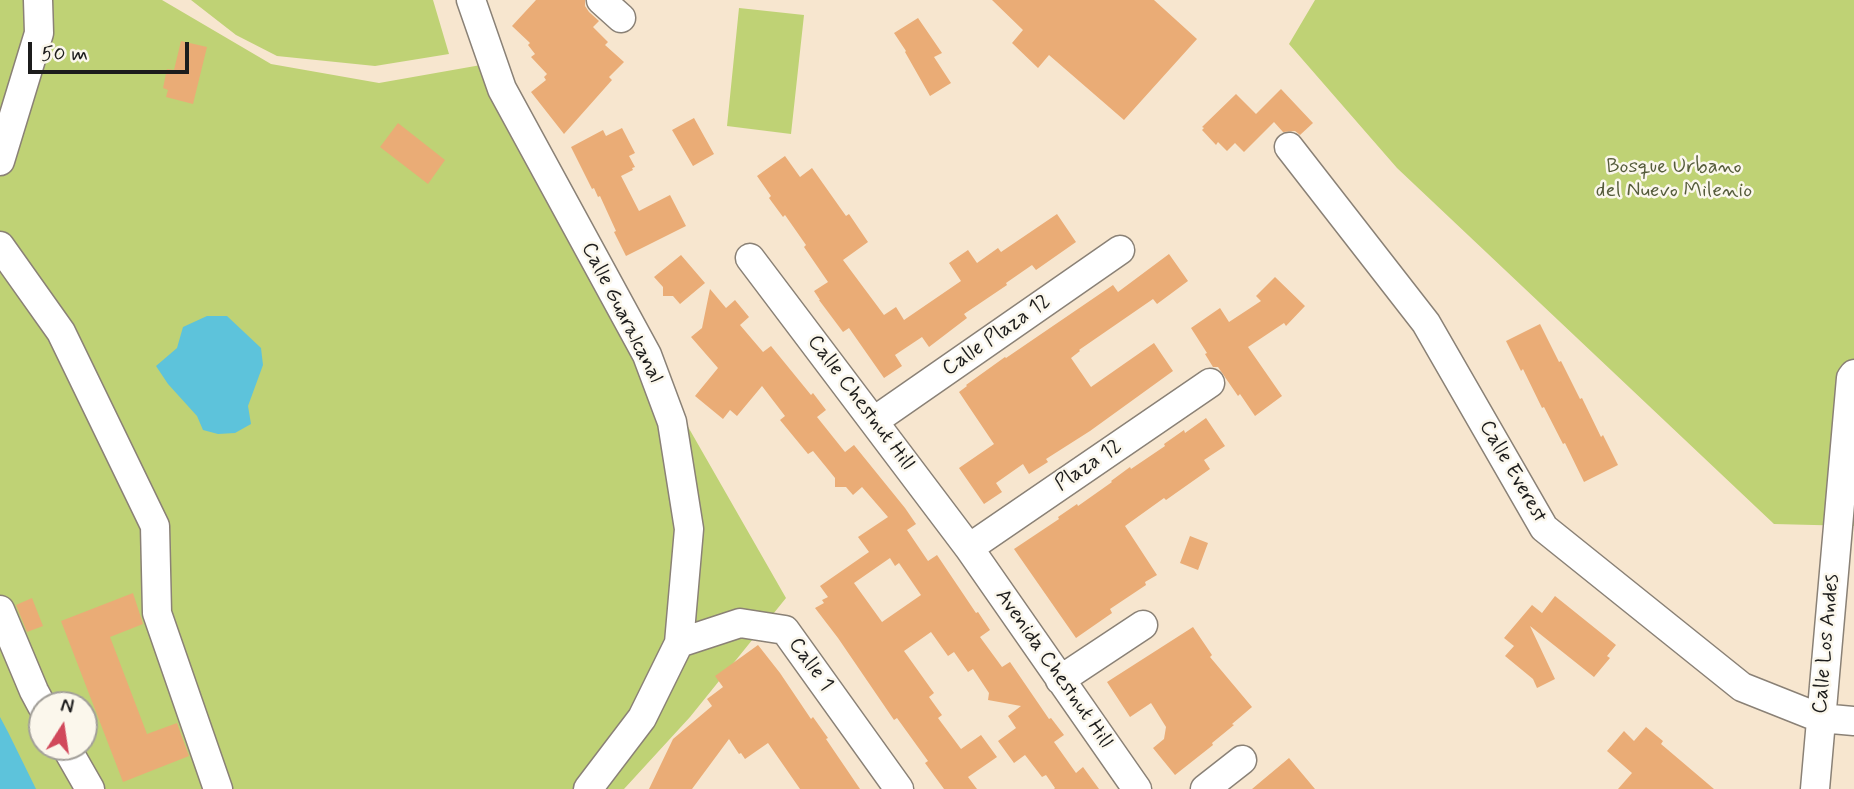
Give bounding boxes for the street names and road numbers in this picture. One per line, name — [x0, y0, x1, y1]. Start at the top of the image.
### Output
street label: Calle Guaralcanal — [575, 239, 667, 387]
street label: Calle Plaza 12 — [938, 289, 1056, 383]
street label: Calle Chestnut Hill — [801, 330, 919, 476]
street label: Calle Everest — [1473, 416, 1551, 528]
street label: Plaza 12 — [1051, 434, 1127, 498]
street label: Calle Los Andes — [1808, 573, 1846, 715]
street label: Avenida Chestnut Hill — [989, 585, 1117, 753]
street label: Calle 1 — [782, 633, 838, 697]

